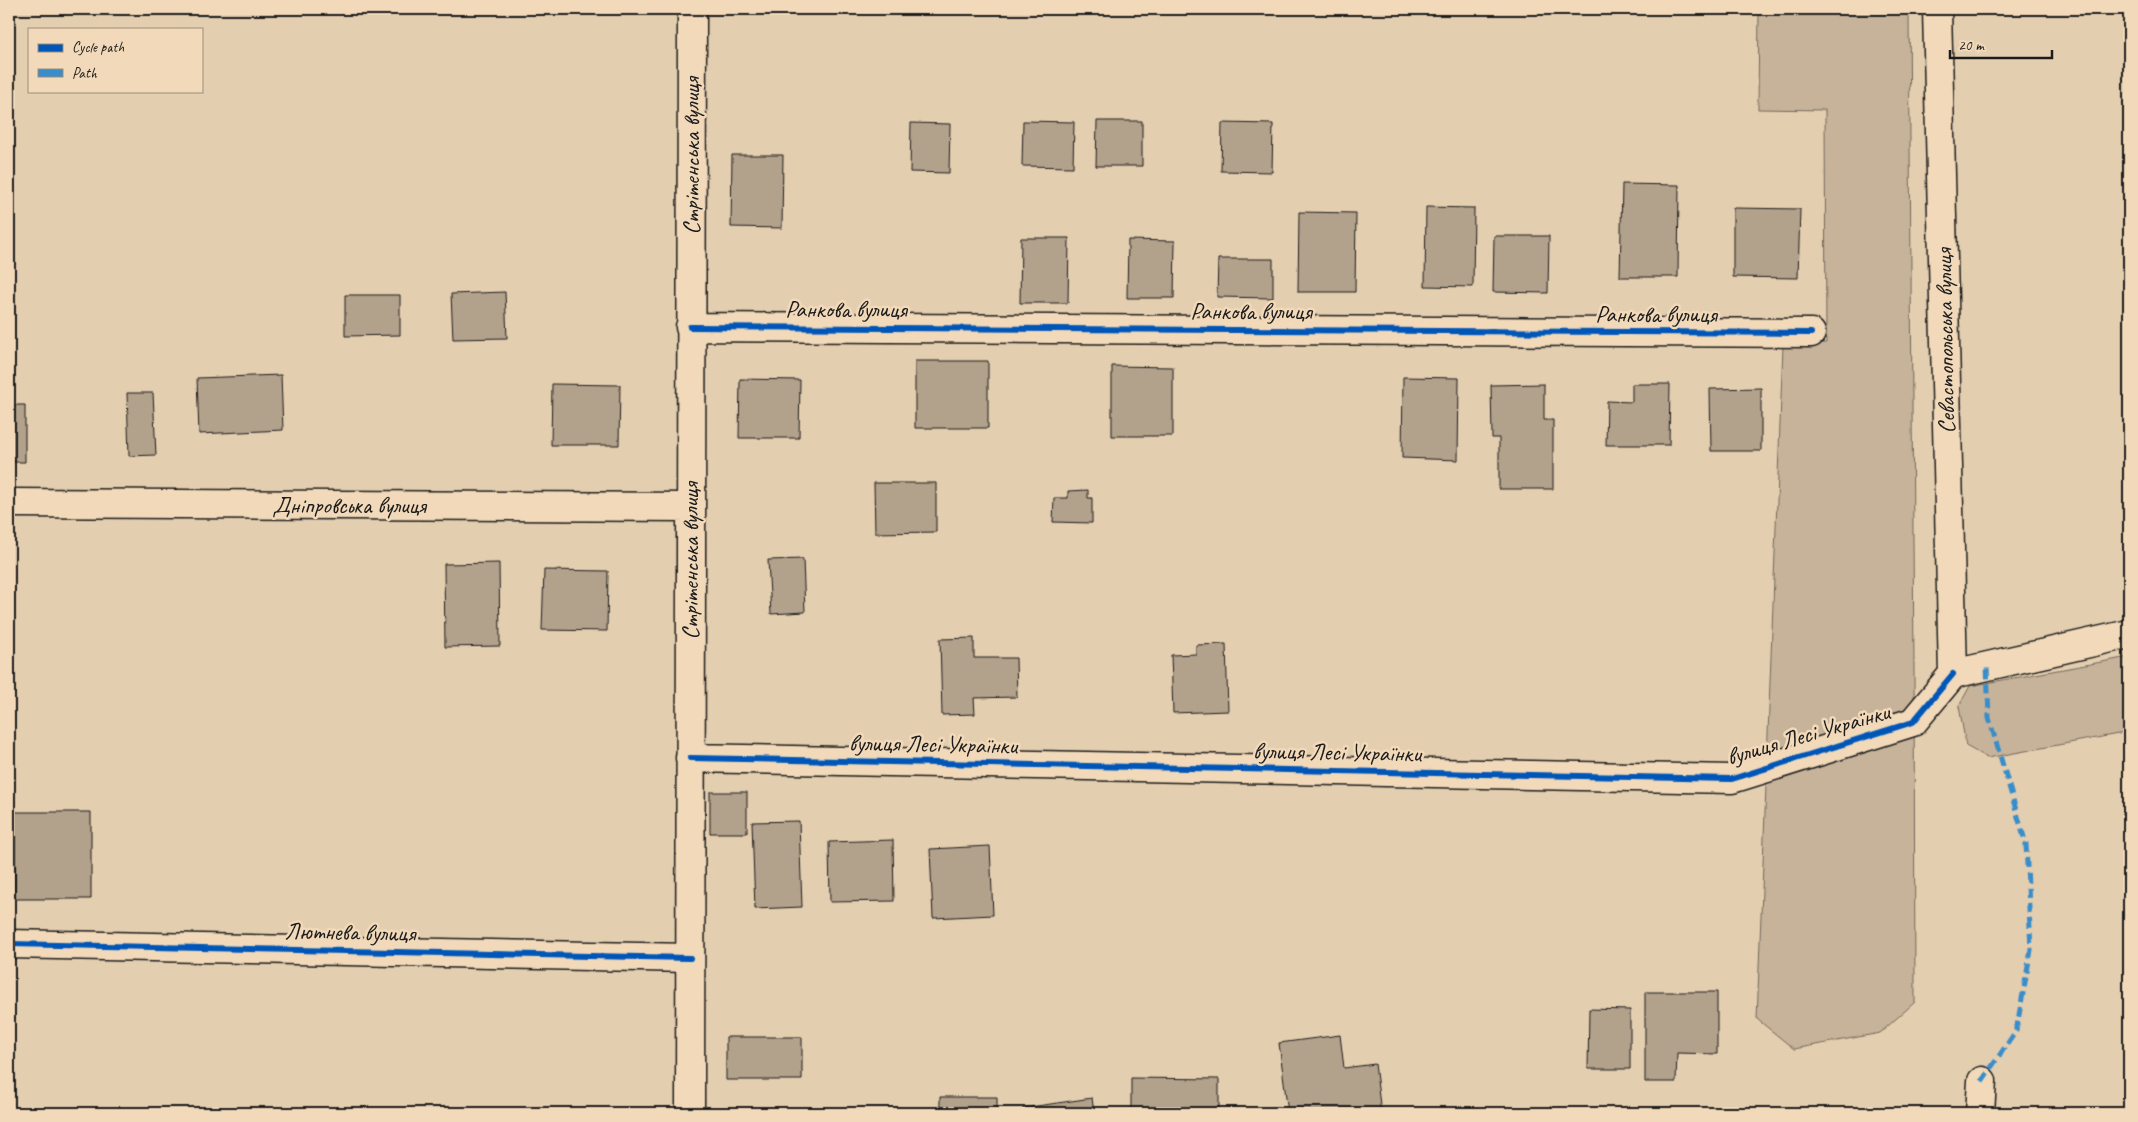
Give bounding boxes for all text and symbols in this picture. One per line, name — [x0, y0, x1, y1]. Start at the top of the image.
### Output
legend — [28, 28, 202, 92]
scale bar — [1950, 28, 2053, 60]
text: 20 m — [1958, 36, 1985, 55]
text: Cycle path — [72, 38, 124, 57]
text: Path — [72, 64, 98, 83]
street label: Стрітенська вулиця — [676, 76, 706, 235]
street label: Севастопольська вулиця — [1928, 247, 1962, 434]
street label: Ранкова вулиця — [785, 294, 909, 324]
street label: Ранкова вулиця — [1190, 296, 1314, 326]
street label: Ранкова вулиця — [1595, 299, 1719, 329]
street label: Стрітенська вулиця — [675, 481, 705, 640]
street label: Дніпровська вулиця — [272, 490, 427, 520]
street label: вулиця Лесі Українки — [1723, 696, 1895, 772]
street label: вулиця Лесі Українки — [849, 728, 1020, 761]
street label: вулиця Лесі Українки — [1253, 736, 1424, 769]
street label: Лютнева вулиця — [284, 916, 417, 948]

